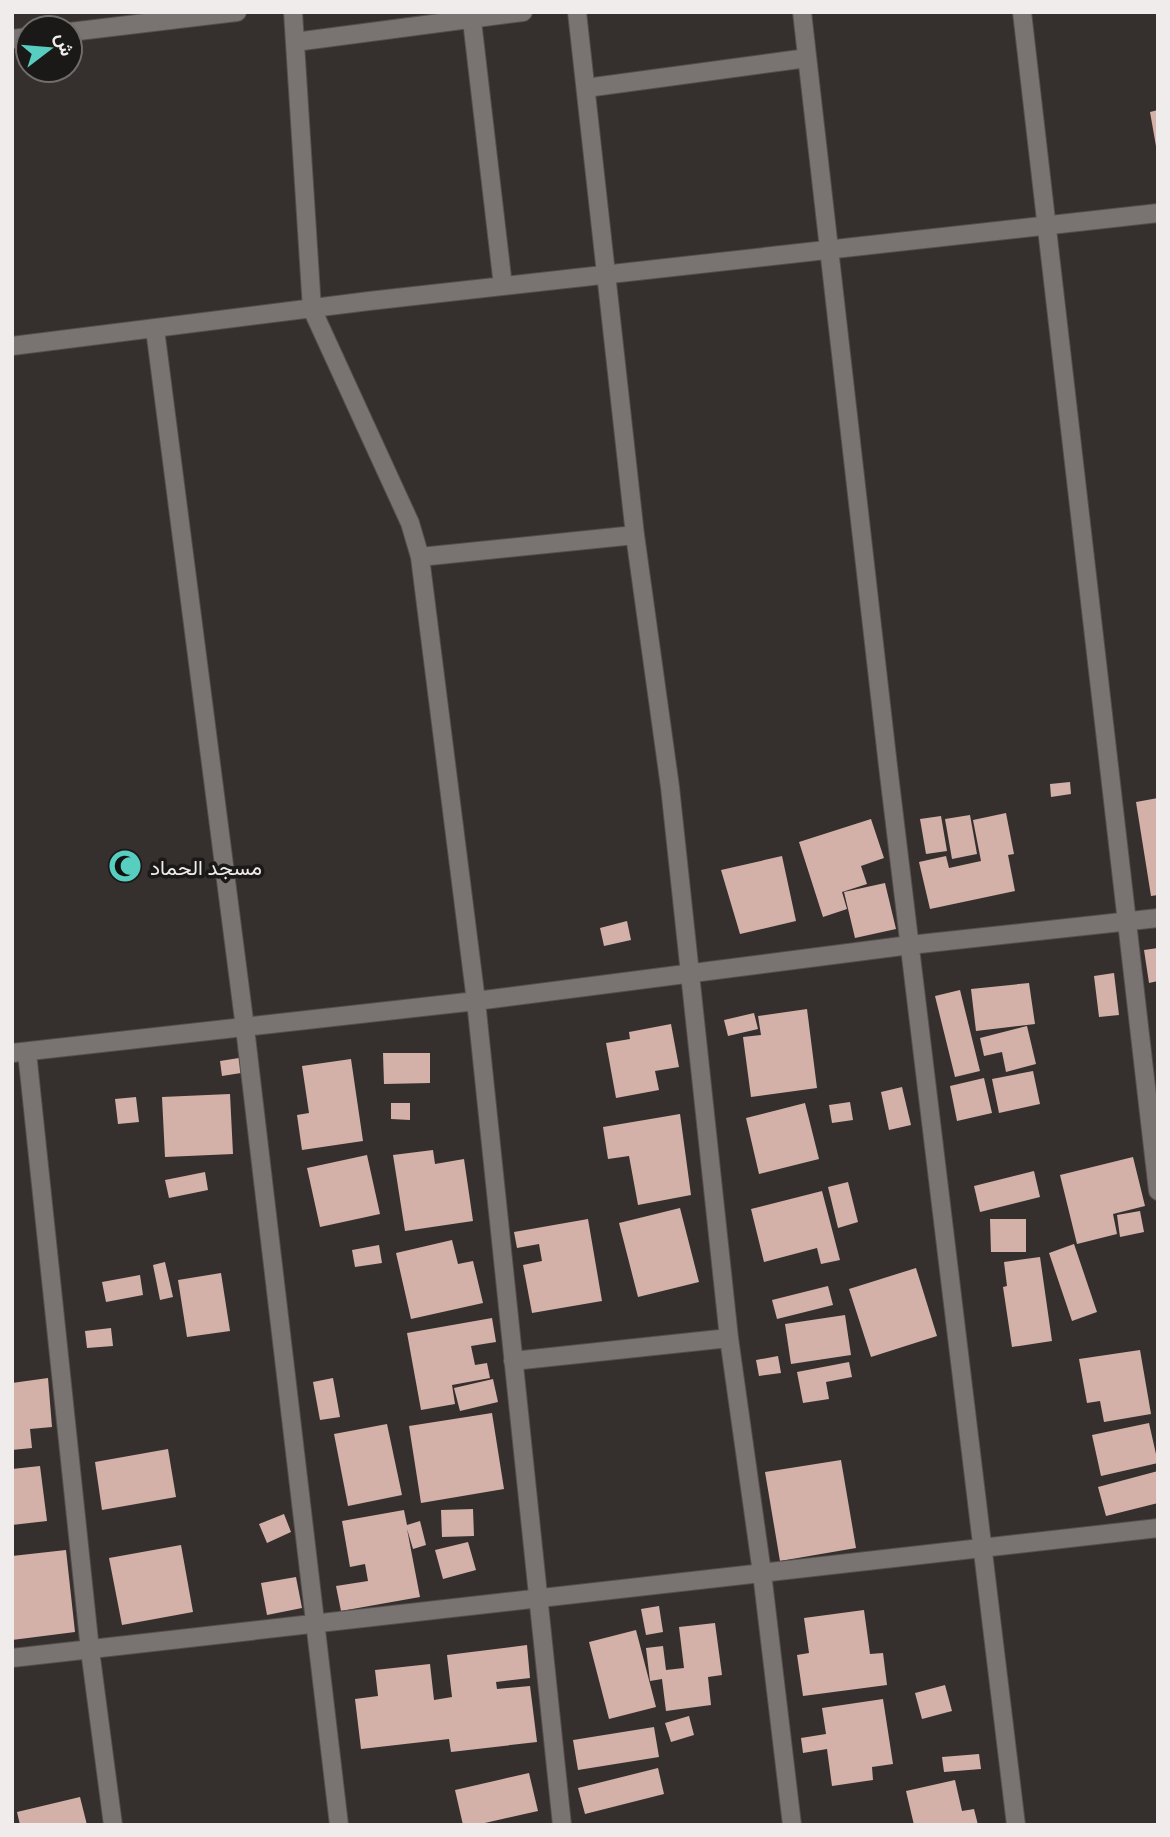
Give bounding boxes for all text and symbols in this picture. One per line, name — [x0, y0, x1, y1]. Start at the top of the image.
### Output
north arrow — [14, 14, 84, 84]
text: ش — [51, 30, 80, 59]
mosque icon: مسجد الحماد — [106, 847, 144, 885]
place label: مسجد الحماد — [150, 854, 262, 880]

